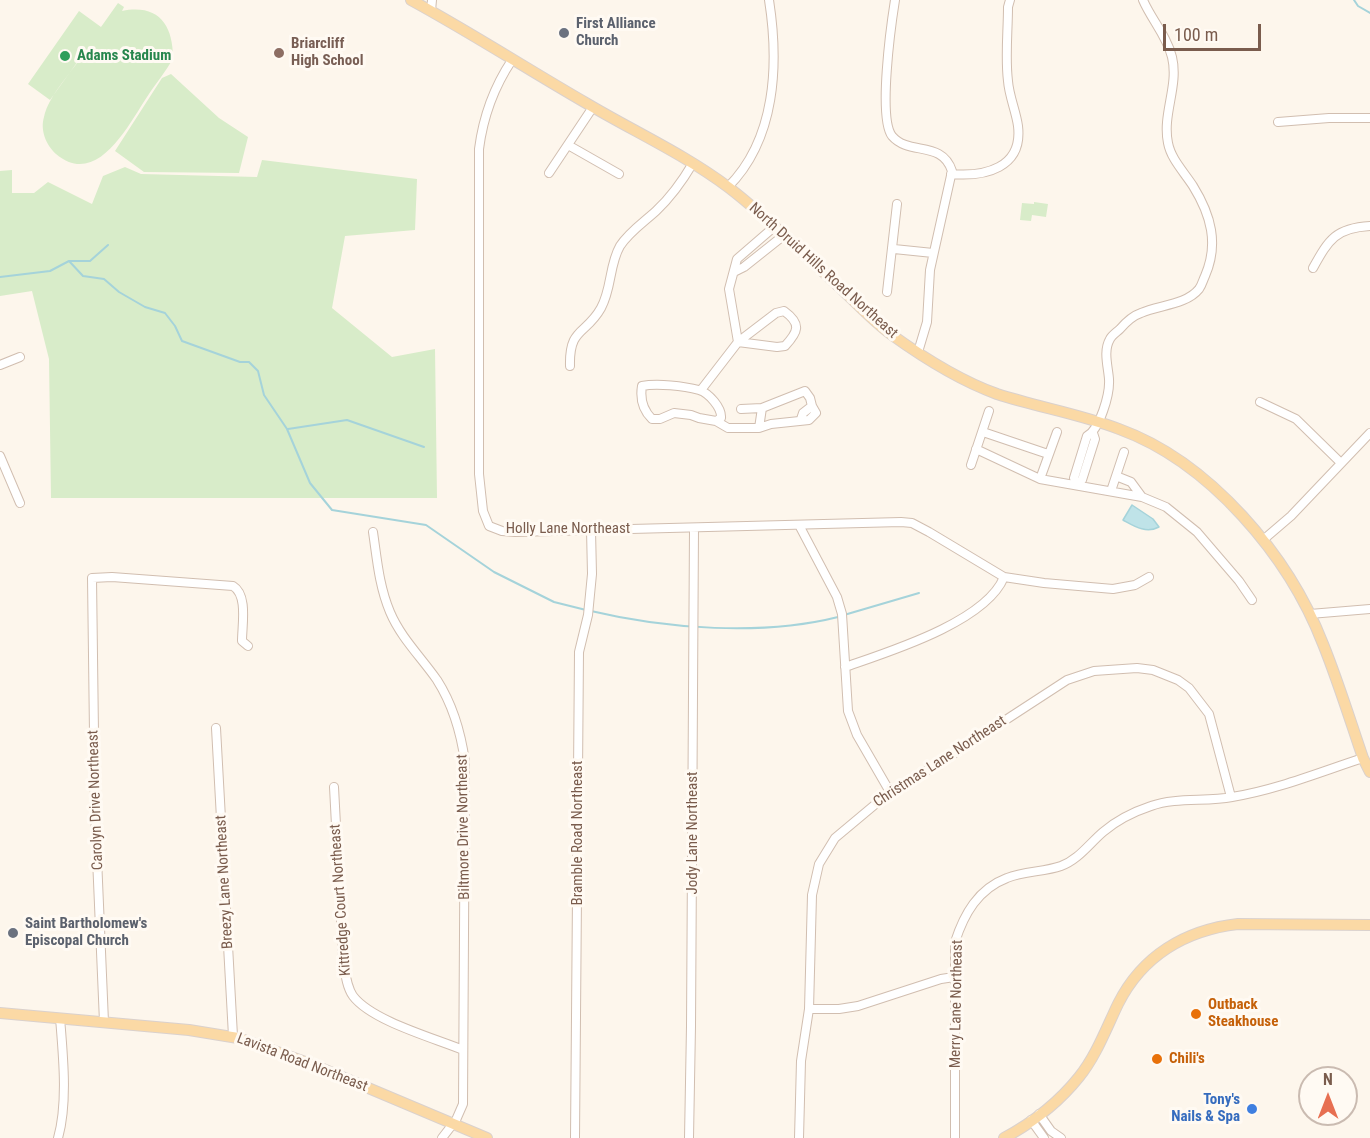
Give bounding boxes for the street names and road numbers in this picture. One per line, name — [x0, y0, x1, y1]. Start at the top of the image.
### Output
street label: North Druid Hills Road Northeast — [745, 199, 901, 343]
street label: Holly Lane Northeast — [506, 520, 630, 538]
street label: Christmas Lane Northeast — [870, 712, 1010, 812]
street label: Carolyn Drive Northeast — [85, 730, 107, 870]
street label: Biltmore Drive Northeast — [454, 754, 474, 900]
street label: Bramble Road Northeast — [569, 761, 587, 905]
street label: Jody Lane Northeast — [684, 772, 702, 894]
street label: Breezy Lane Northeast — [213, 815, 237, 949]
street label: Kittredge Court Northeast — [327, 823, 355, 977]
street label: Merry Lane Northeast — [947, 940, 967, 1068]
street label: Lavista Road Northeast — [234, 1030, 370, 1096]

